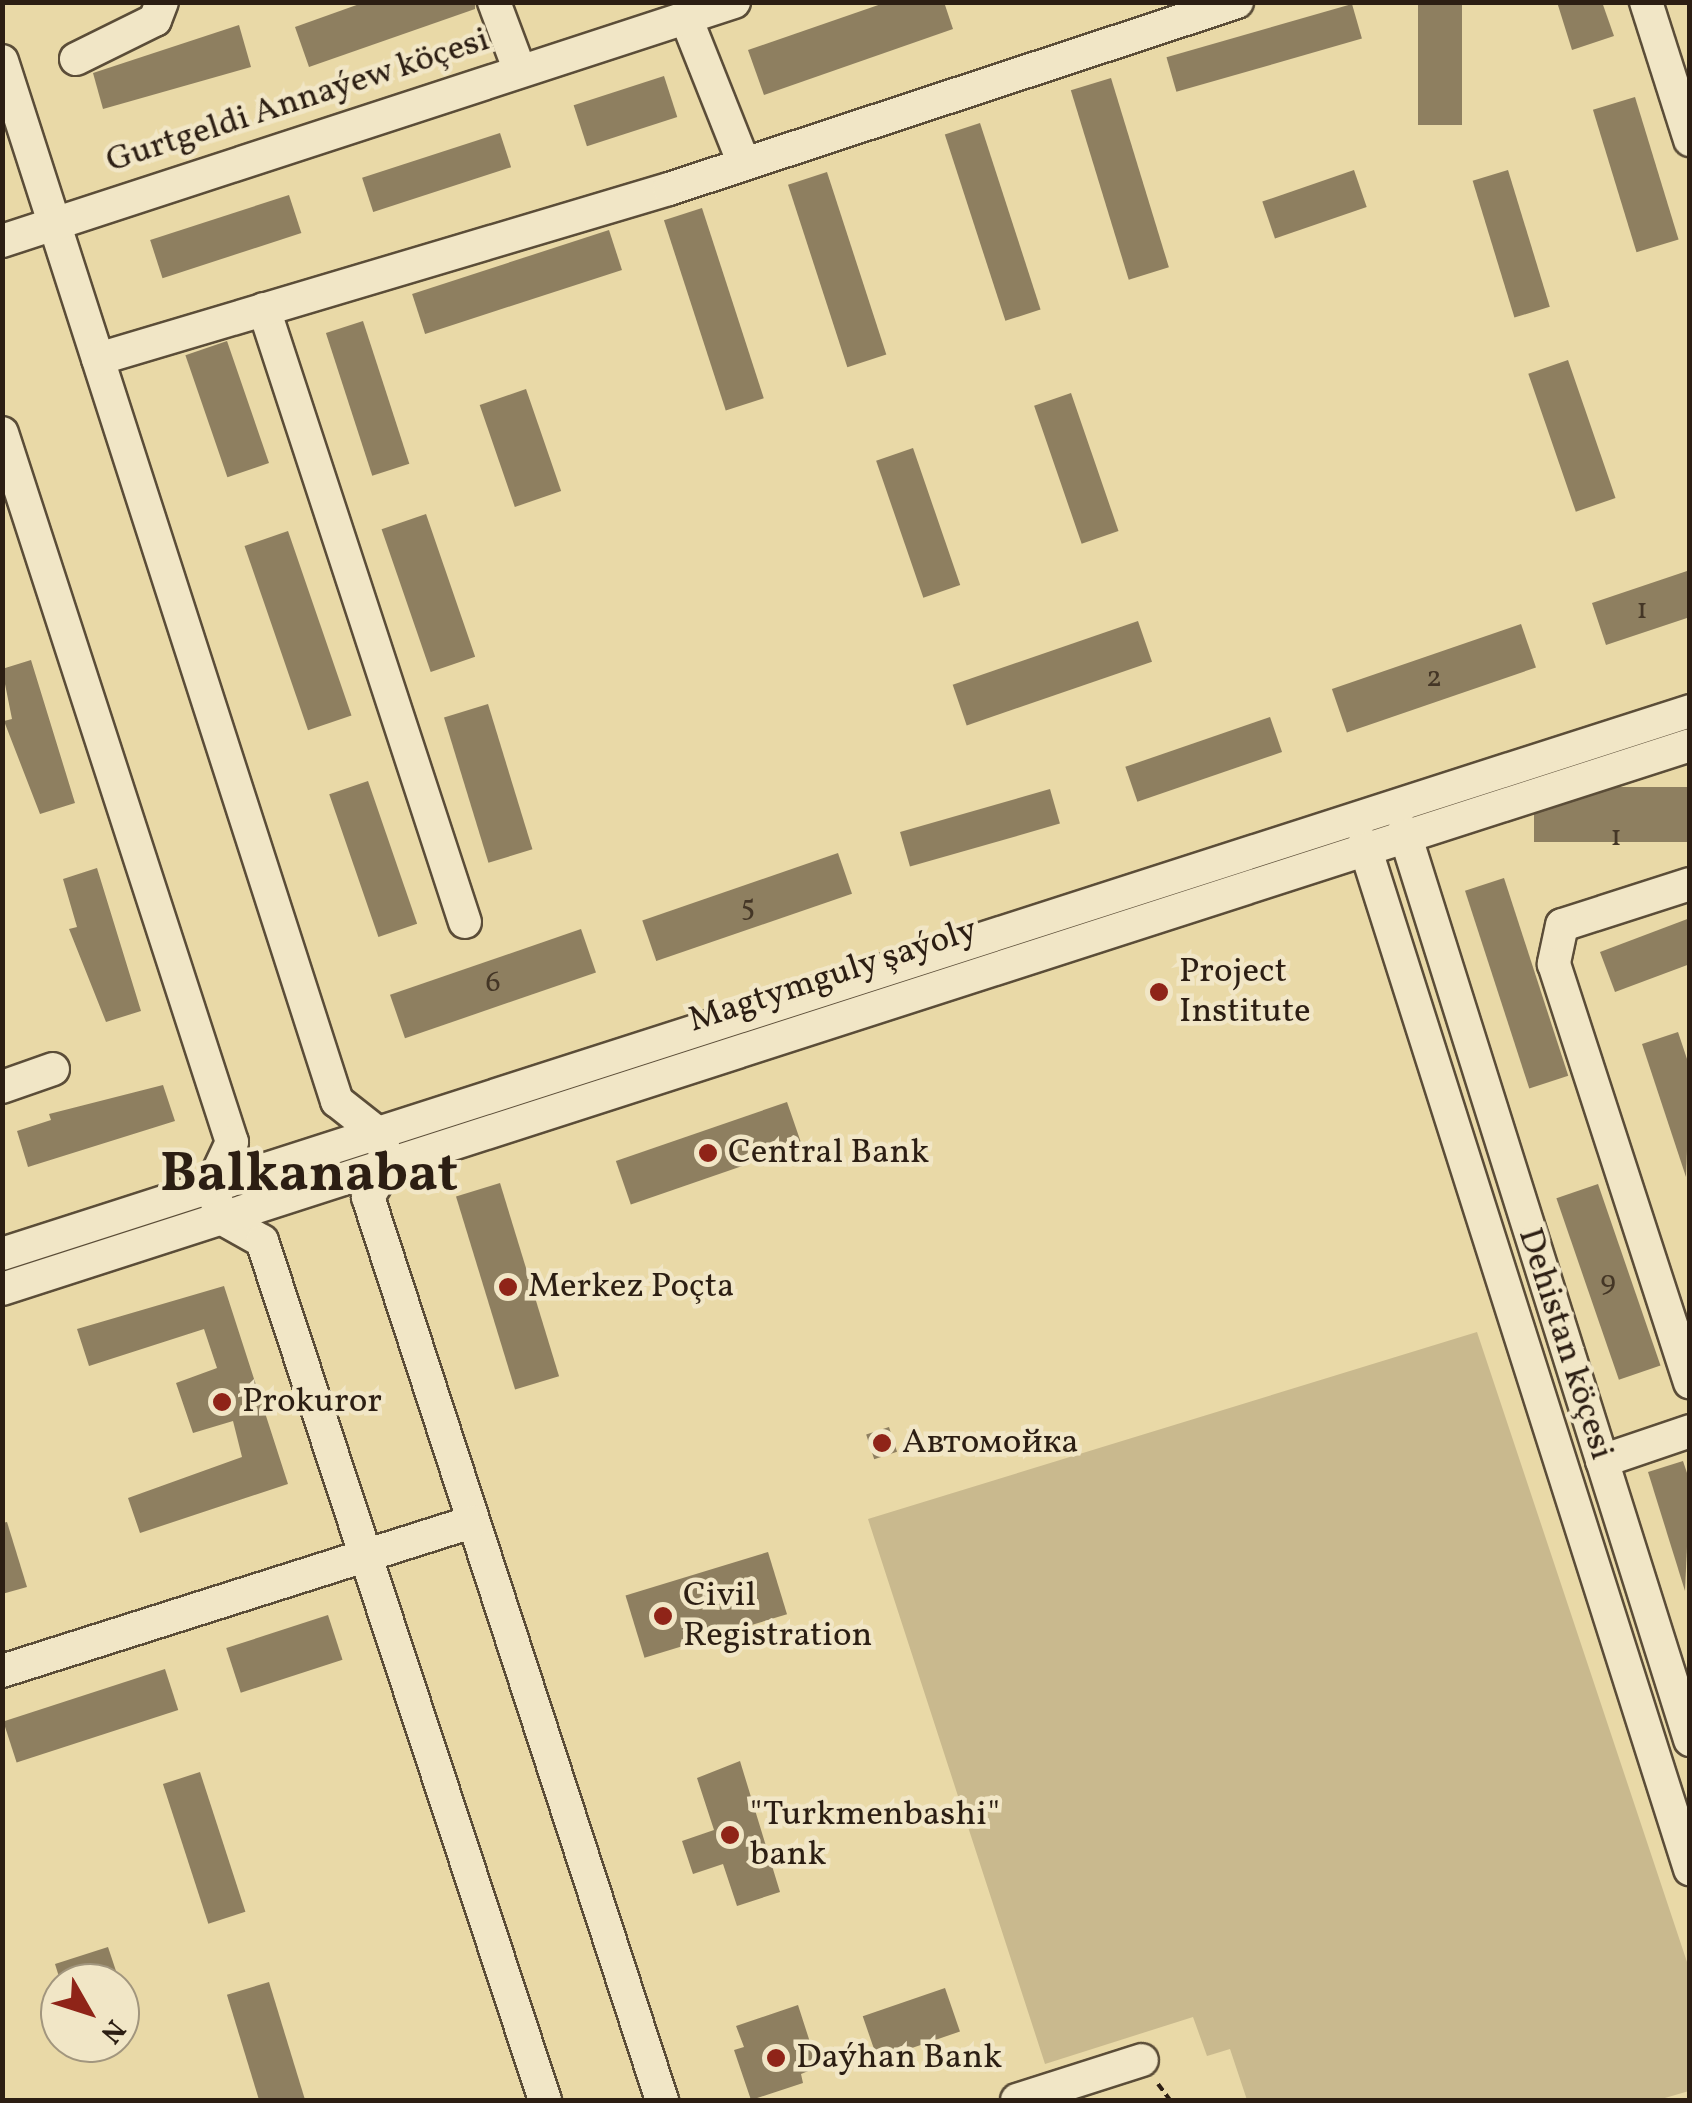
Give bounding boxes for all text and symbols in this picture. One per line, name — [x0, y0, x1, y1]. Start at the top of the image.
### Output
street label: Gurtgeldi Annaýew köçesi — [101, 19, 495, 183]
house number: 1 — [1636, 592, 1648, 628]
house number: 2 — [1426, 660, 1442, 696]
house number: 1 — [1610, 819, 1622, 855]
house number: 5 — [741, 889, 755, 925]
street label: Magtymguly şaýoly — [683, 909, 983, 1043]
place label: Project Institute — [1179, 951, 1311, 1033]
house number: 6 — [485, 965, 501, 1001]
marker: Project Institute — [1148, 981, 1170, 1003]
place label: Central Bank — [728, 1132, 929, 1174]
marker: Central Bank — [697, 1142, 719, 1164]
district label: Balkanabat — [160, 1144, 458, 1210]
street label: Dehistan köçesi — [1508, 1223, 1622, 1465]
house number: 9 — [1600, 1264, 1616, 1300]
place label: Merkez Poçta — [528, 1266, 734, 1308]
marker: Merkez Poçta — [497, 1276, 519, 1298]
place label: Prokuror — [242, 1381, 382, 1423]
marker: Prokuror — [211, 1391, 233, 1413]
place label: Автомойка — [902, 1422, 1079, 1464]
marker: Автомойка — [871, 1432, 893, 1454]
place label: Civil Registration — [683, 1575, 872, 1657]
marker: Civil Registration — [652, 1605, 674, 1627]
place label: "Turkmenbashi" bank — [750, 1794, 1000, 1876]
marker: "Turkmenbashi" bank — [719, 1824, 741, 1846]
north arrow — [40, 1963, 140, 2063]
text: N — [91, 2011, 134, 2051]
place label: Daýhan Bank — [796, 2037, 1002, 2079]
marker: Daýhan Bank — [765, 2047, 787, 2069]

